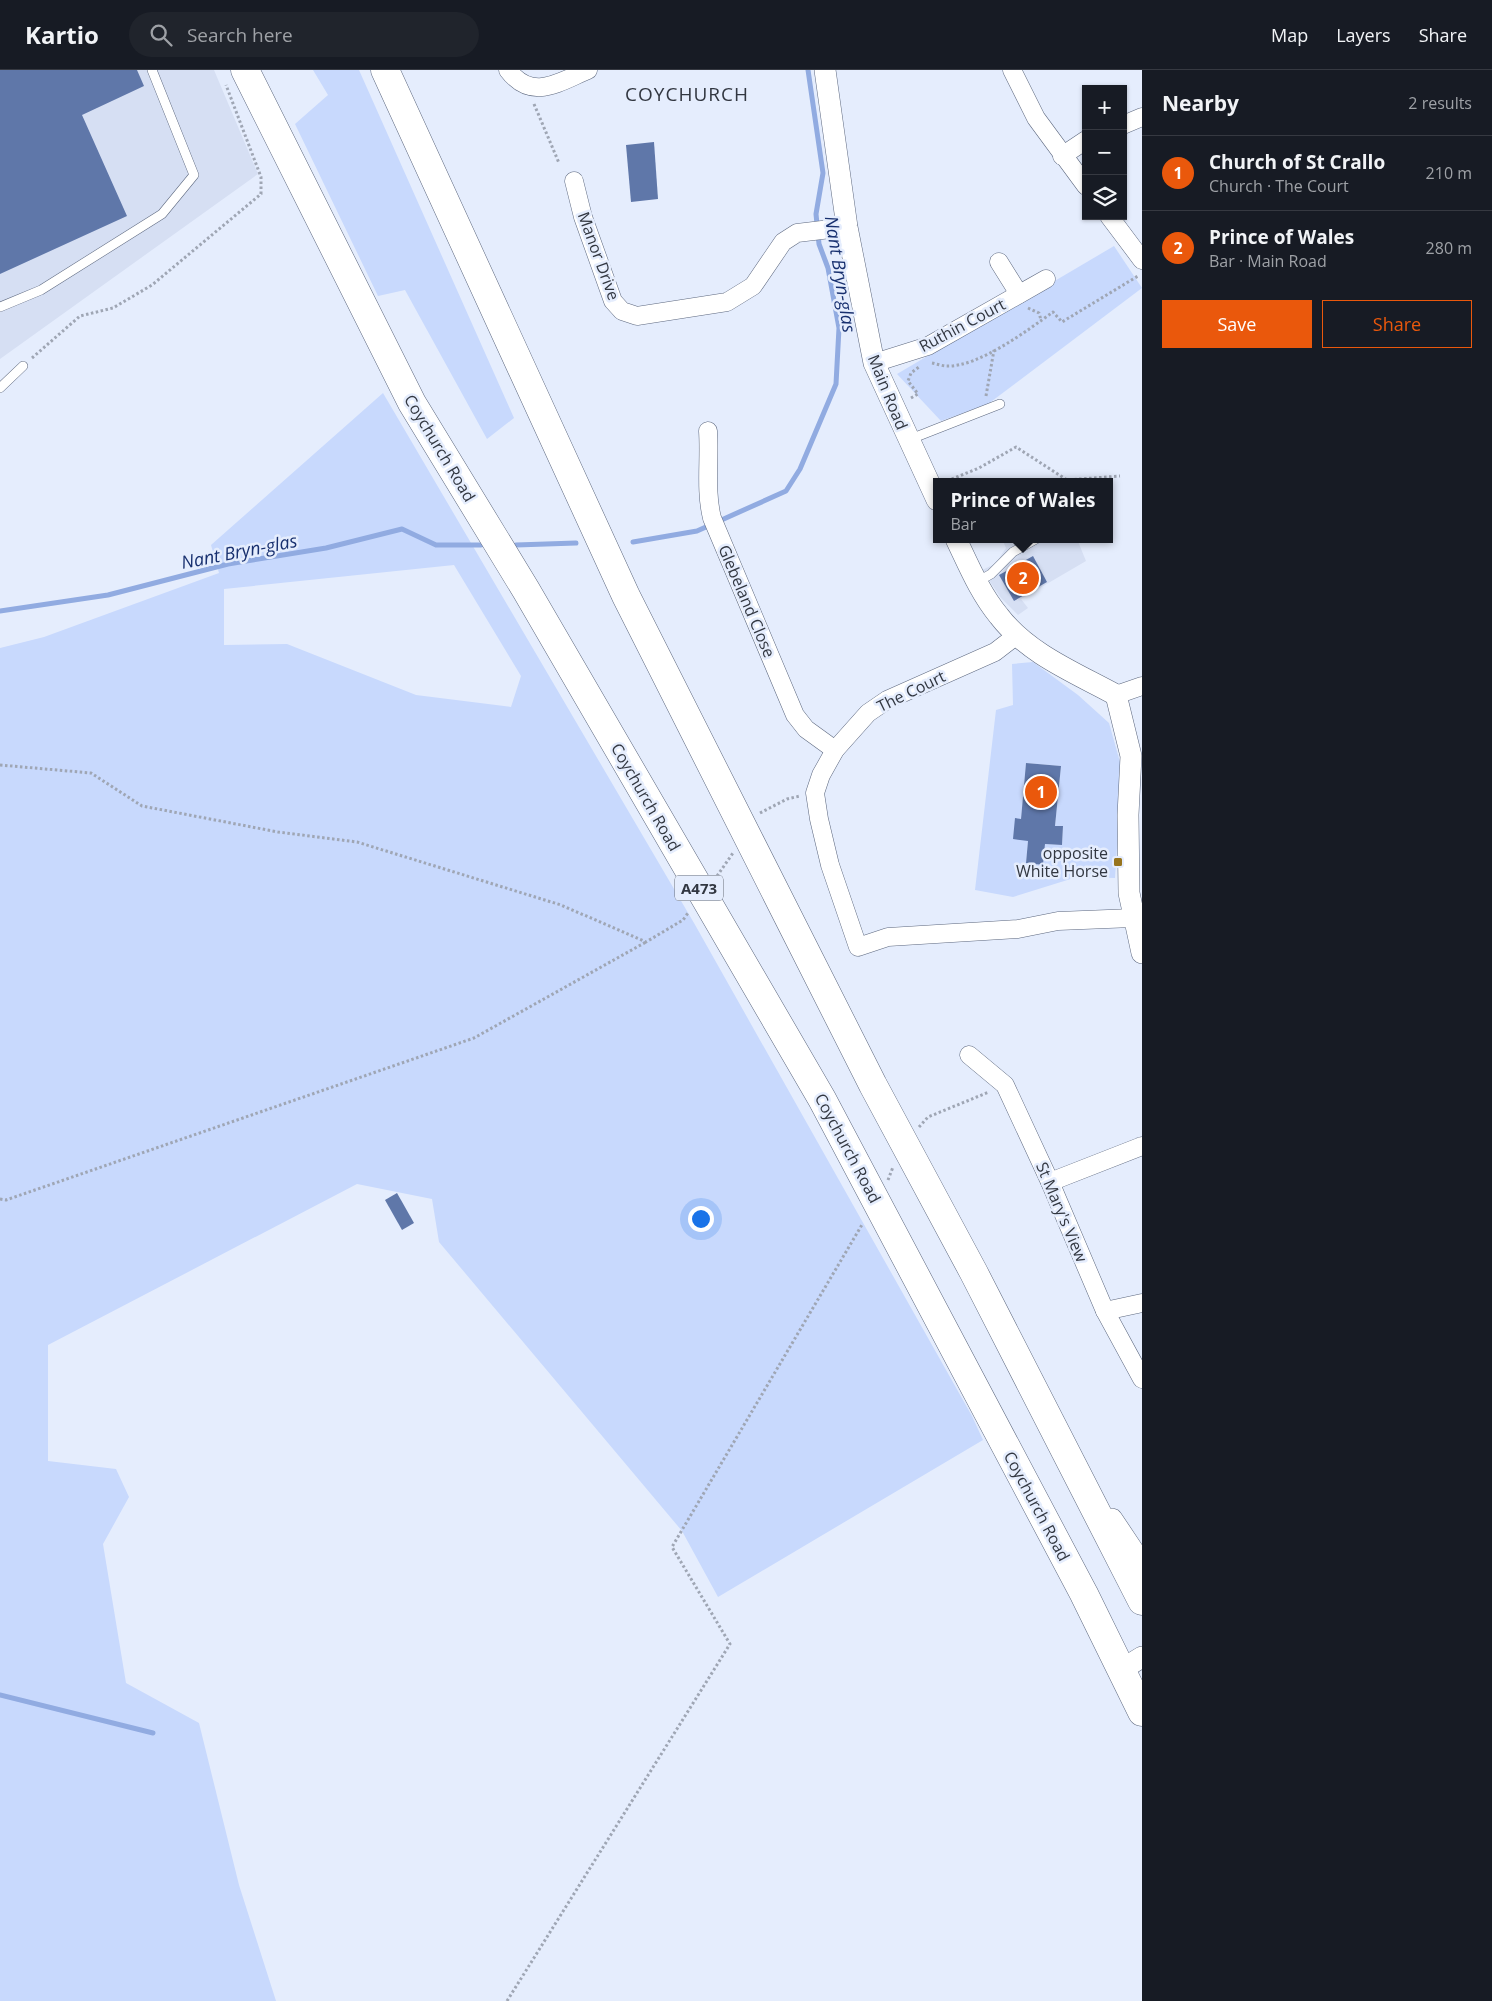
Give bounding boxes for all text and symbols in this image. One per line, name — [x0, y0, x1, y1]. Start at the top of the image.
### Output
search box — [129, 12, 479, 57]
text: Kartio — [25, 18, 99, 51]
icon: search — [147, 21, 175, 49]
text: Search here — [187, 22, 293, 48]
text: Map — [1271, 23, 1308, 47]
text: Layers — [1336, 23, 1391, 47]
text: Share — [1419, 23, 1467, 47]
district label: COYCHURCH — [625, 81, 749, 107]
map controls — [1082, 85, 1127, 220]
button: + — [1082, 85, 1127, 130]
text: Nearby — [1162, 89, 1239, 117]
text: 2 results — [1408, 92, 1472, 114]
button: − — [1082, 130, 1127, 175]
text: Church of St Crallo — [1209, 149, 1385, 175]
text: 1 — [1173, 162, 1183, 184]
text: 210 m — [1426, 162, 1472, 184]
button: layers — [1082, 175, 1127, 220]
text: Church · The Court — [1209, 175, 1349, 197]
street label: Manor Drive — [573, 209, 625, 303]
water label: Nant Bryn-glas — [820, 214, 862, 334]
text: Prince of Wales — [1209, 224, 1354, 250]
text: 2 — [1173, 237, 1183, 259]
text: 280 m — [1426, 237, 1472, 259]
text: Bar · Main Road — [1209, 250, 1327, 272]
street label: Ruthin Court — [915, 293, 1009, 357]
button: Save — [1162, 300, 1312, 348]
button: Share — [1322, 300, 1472, 348]
street label: Main Road — [863, 351, 913, 433]
street label: Coychurch Road — [399, 390, 481, 506]
popup — [933, 478, 1113, 543]
text: Prince of Wales — [950, 487, 1096, 513]
text: Bar — [950, 513, 976, 535]
water label: Nant Bryn-glas — [179, 528, 299, 574]
street label: Glebeland Close — [713, 541, 781, 661]
pin: 2 — [1007, 559, 1039, 597]
street label: The Court — [873, 665, 949, 717]
street label: Coychurch Road — [606, 739, 686, 855]
pin: 1 — [1025, 773, 1057, 811]
place label: opposite White Horse — [1016, 842, 1108, 882]
marker: opposite White Horse — [1112, 856, 1124, 868]
road number: A473 — [675, 876, 723, 900]
street label: Coychurch Road — [810, 1089, 886, 1207]
street label: St Mary's View — [1031, 1159, 1093, 1266]
your location — [688, 1206, 714, 1232]
street label: Coychurch Road — [999, 1447, 1075, 1565]

